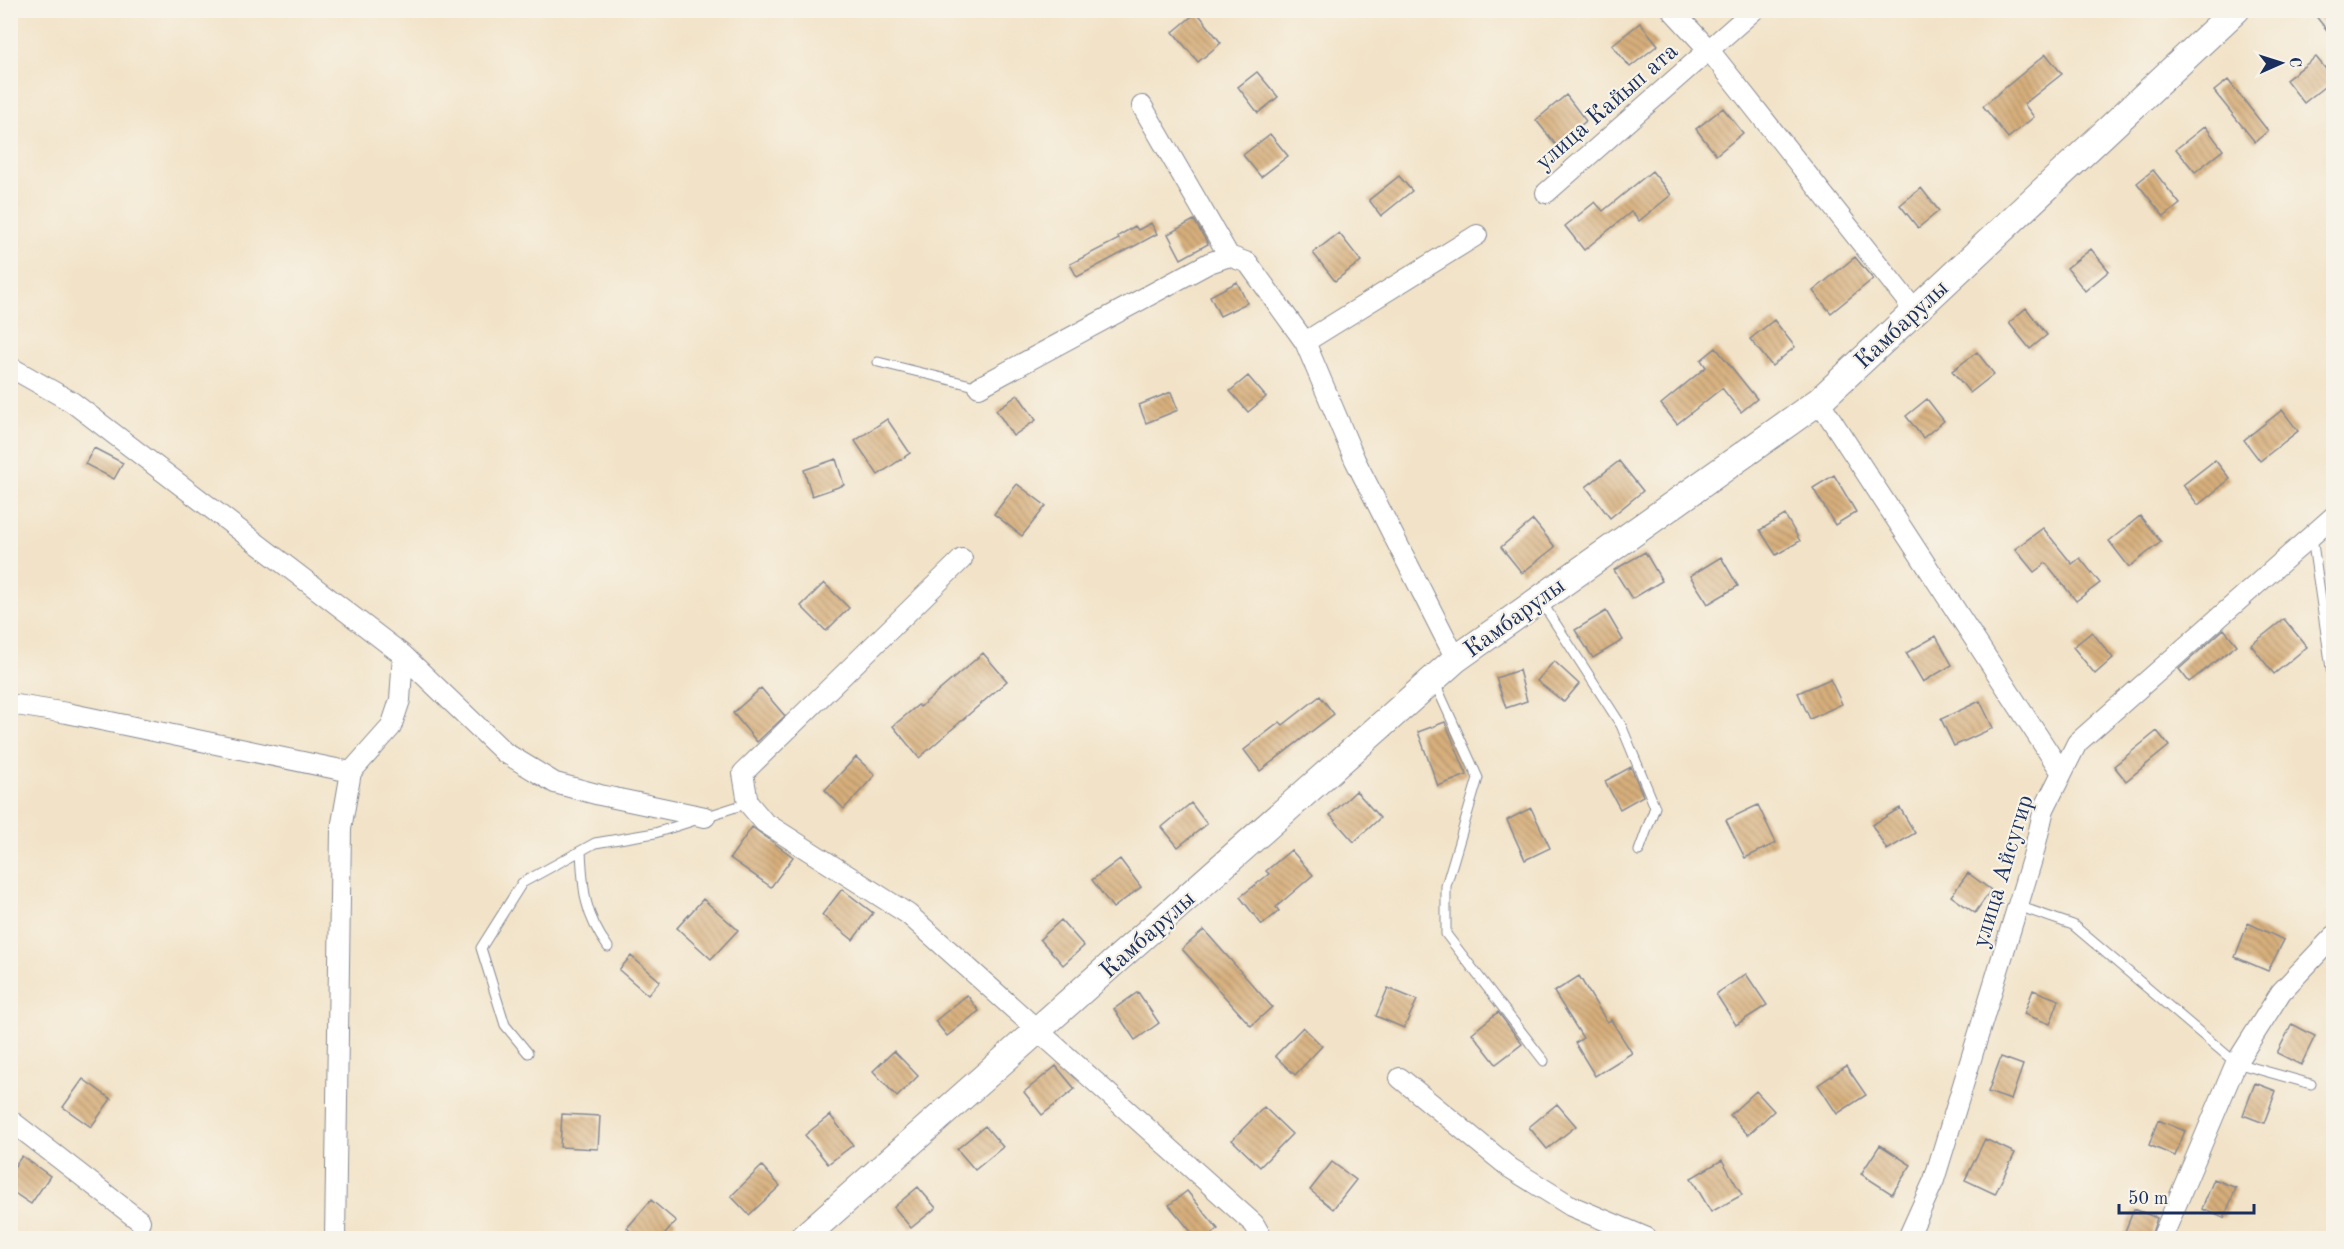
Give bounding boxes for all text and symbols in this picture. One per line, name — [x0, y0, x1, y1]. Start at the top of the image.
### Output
north arrow — [2251, 33, 2311, 93]
street label: улица Кайып ата — [1532, 39, 1683, 176]
text: С — [2286, 57, 2302, 68]
street label: Камбарулы — [1851, 276, 1954, 375]
street label: Камбарулы — [1460, 574, 1570, 663]
street label: улица Айсугир — [1969, 792, 2039, 951]
street label: Камбарулы — [1096, 887, 1200, 984]
scale bar — [2119, 1177, 2254, 1215]
text: 50 m — [2128, 1190, 2168, 1208]

